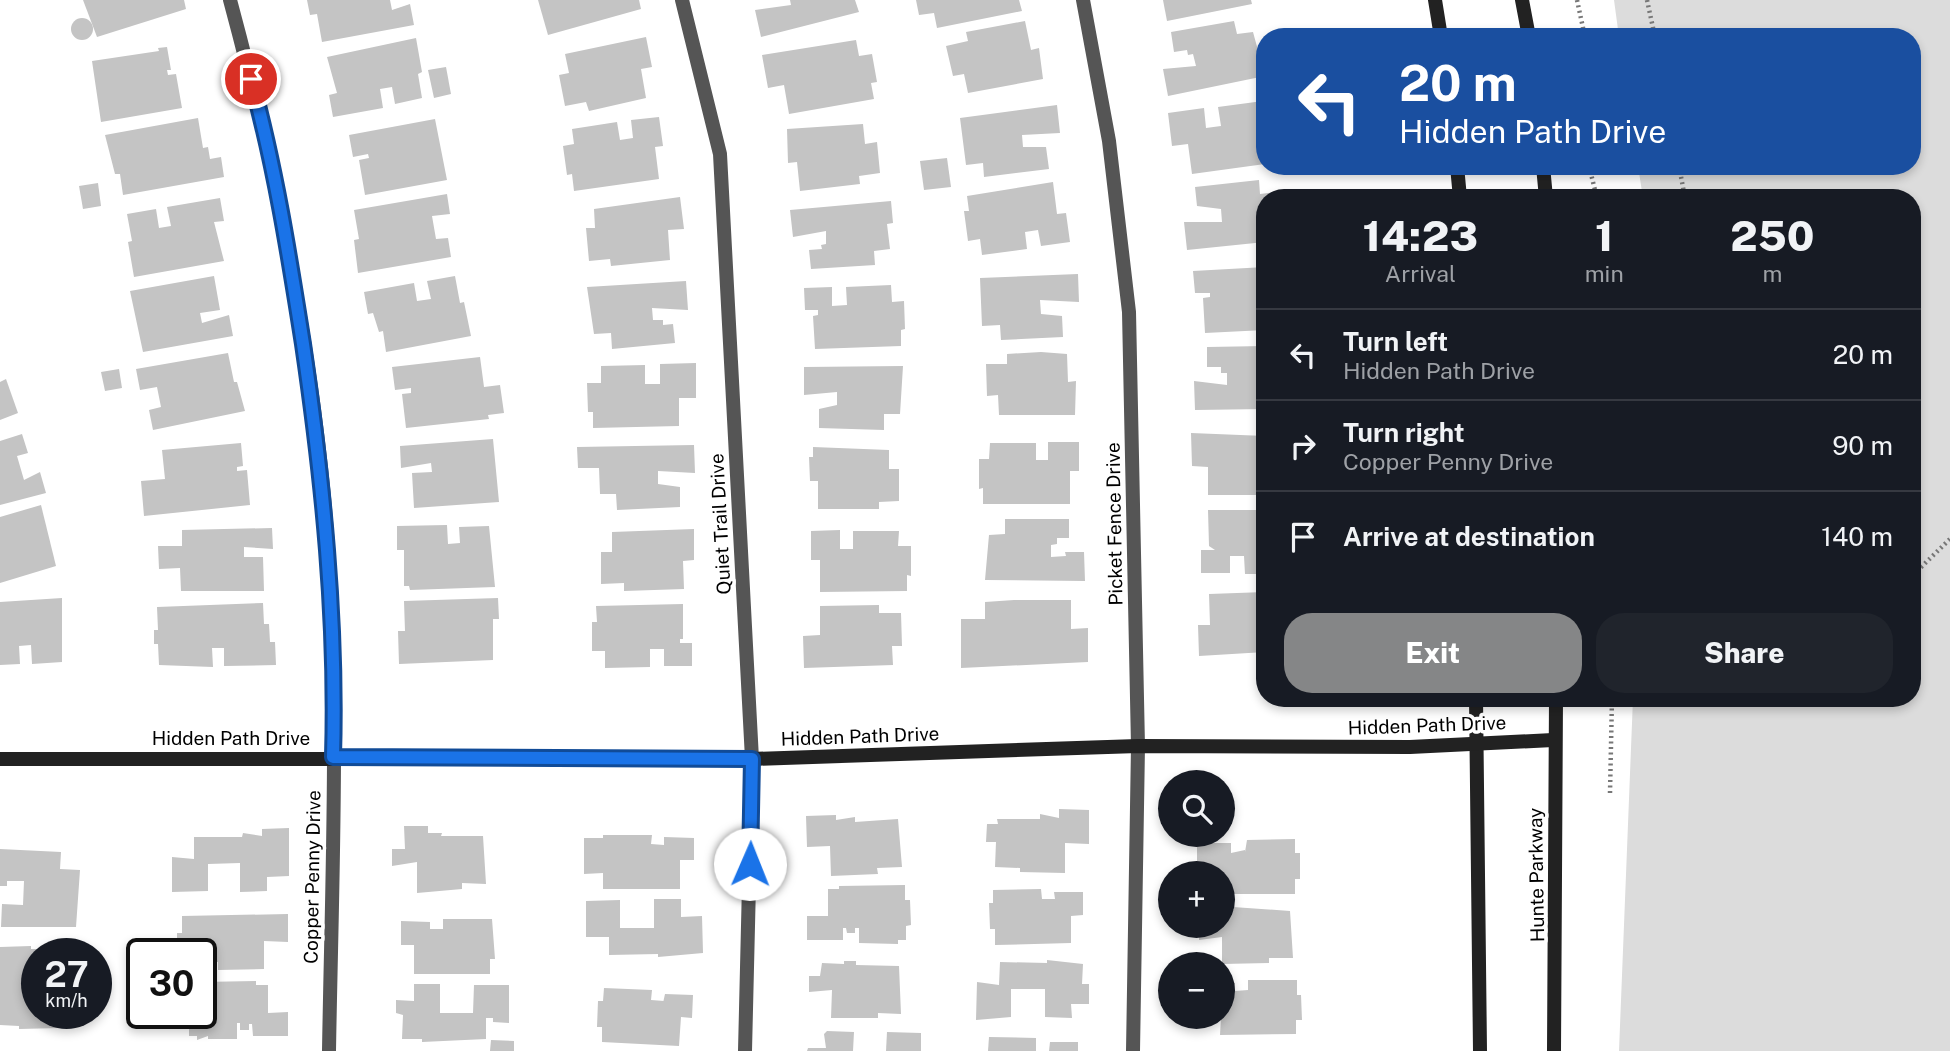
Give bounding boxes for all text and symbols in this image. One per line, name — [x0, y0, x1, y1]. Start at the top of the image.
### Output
pin — [221, 49, 281, 109]
text: 20 m — [1399, 54, 1517, 112]
icon: left — [1284, 56, 1375, 147]
icon: arrive — [232, 60, 270, 98]
text: Hidden Path Drive — [1399, 113, 1666, 150]
text: 14:23 — [1363, 211, 1478, 260]
text: 1 — [1595, 211, 1613, 260]
text: 250 — [1730, 211, 1814, 260]
text: Arrival — [1385, 260, 1456, 287]
text: min — [1585, 260, 1624, 287]
text: m — [1762, 260, 1782, 287]
text: Turn left — [1343, 326, 1448, 357]
icon: left — [1284, 336, 1322, 374]
text: 20 m — [1833, 339, 1893, 370]
text: Hidden Path Drive — [1343, 357, 1535, 384]
text: Turn right — [1343, 417, 1465, 448]
icon: right — [1284, 427, 1322, 465]
text: 90 m — [1832, 430, 1893, 461]
street label: Picket Fence Drive — [1102, 442, 1126, 606]
text: Copper Penny Drive — [1343, 448, 1553, 475]
street label: Quiet Trail Drive — [705, 453, 735, 595]
icon: arrive — [1284, 518, 1322, 556]
text: Arrive at destination — [1343, 521, 1595, 552]
text: 140 m — [1821, 521, 1893, 552]
button: Exit — [1284, 613, 1582, 693]
button: Share — [1596, 613, 1893, 693]
street label: Hidden Path Drive — [1347, 711, 1507, 739]
street label: Hidden Path Drive — [780, 722, 940, 750]
street label: Hidden Path Drive — [152, 727, 310, 749]
map controls — [1158, 770, 1235, 1029]
button: search — [1158, 770, 1235, 847]
street label: Copper Penny Drive — [299, 790, 325, 964]
street label: Hunte Parkway — [1524, 808, 1548, 942]
position arrow — [713, 827, 787, 901]
button: + — [1158, 861, 1235, 938]
speed limit sign: 30 — [126, 938, 217, 1029]
button: − — [1158, 952, 1235, 1029]
text: 27 — [44, 954, 89, 995]
text: km/h — [45, 990, 88, 1011]

